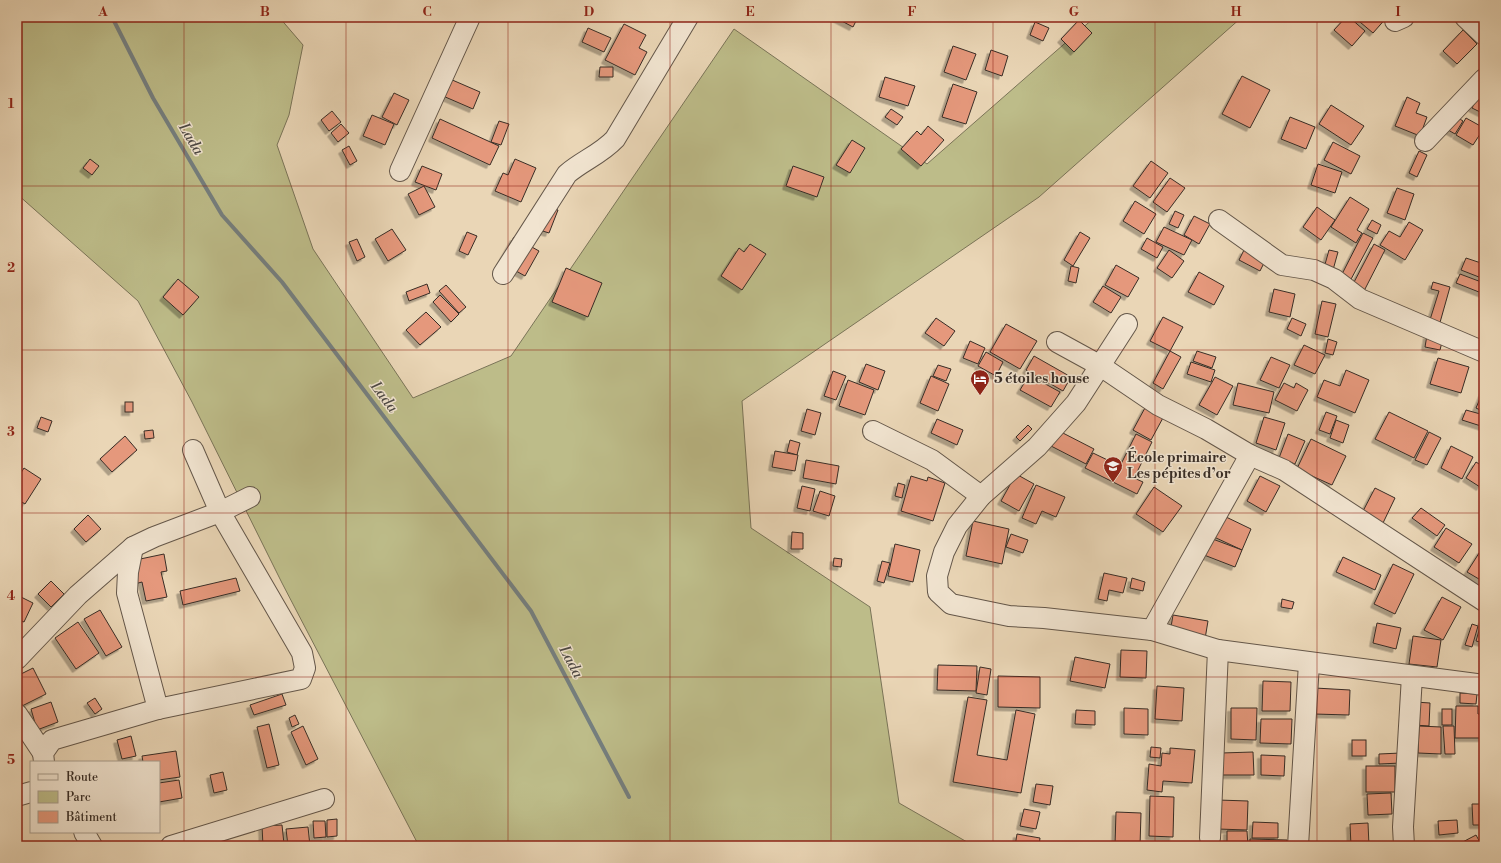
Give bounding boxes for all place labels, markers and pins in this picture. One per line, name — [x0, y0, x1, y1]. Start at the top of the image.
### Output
hotel icon: 5 étoiles house — [969, 368, 991, 396]
place label: 5 étoiles house — [994, 370, 1090, 388]
place label: École primaire Les pépites d’or — [1127, 447, 1231, 483]
school or university icon: École primaire Les pépites d’or — [1102, 455, 1124, 483]

